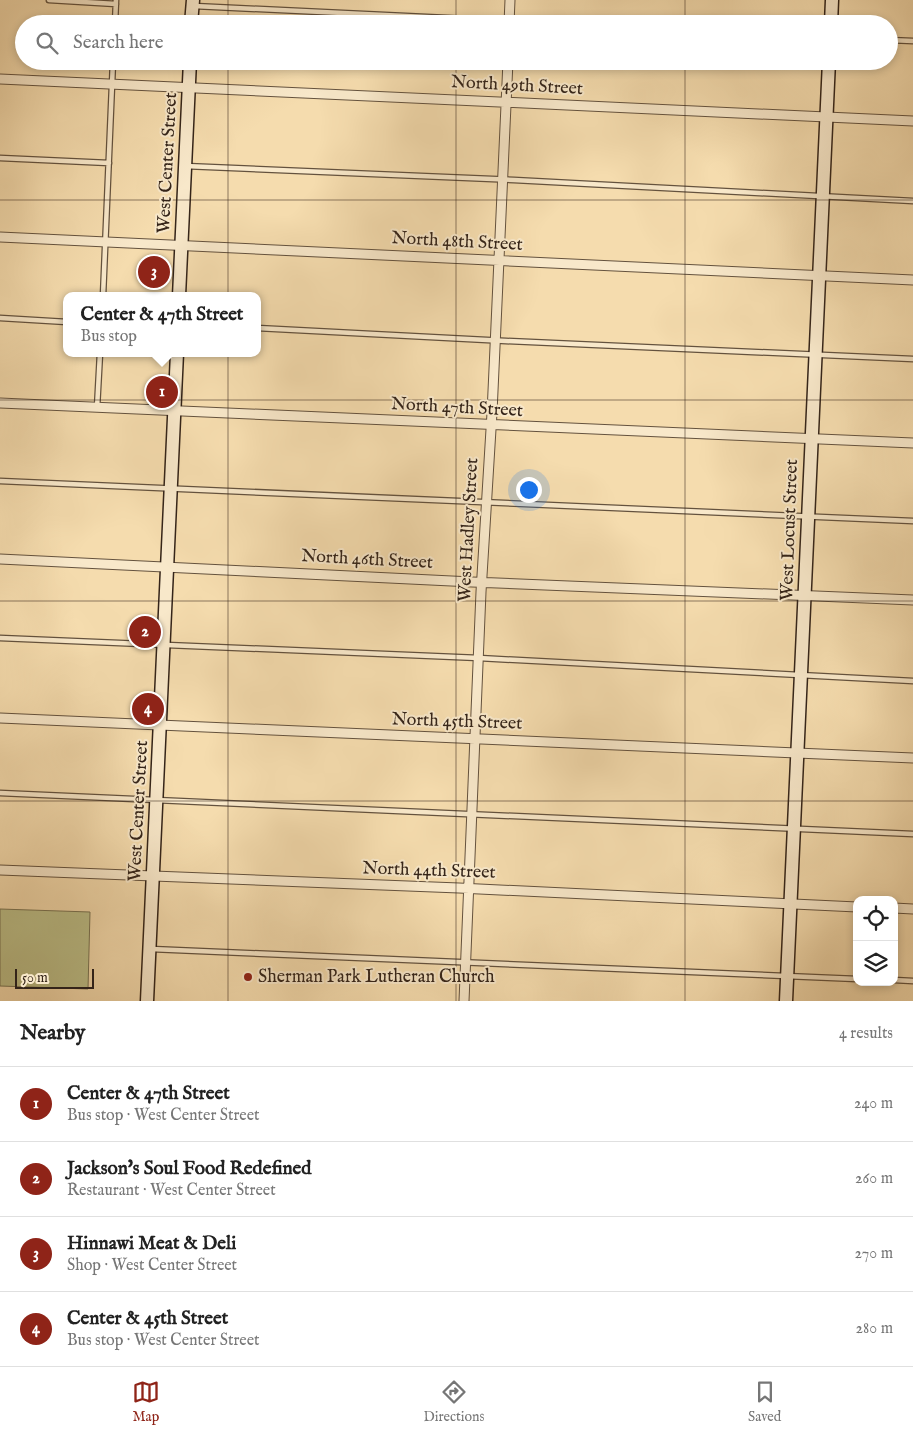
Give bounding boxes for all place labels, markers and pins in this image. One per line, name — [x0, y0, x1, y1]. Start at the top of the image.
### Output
pin: 3 — [138, 253, 170, 291]
pin: 1 — [146, 373, 178, 411]
pin: 2 — [129, 613, 161, 651]
pin: 4 — [132, 690, 164, 728]
place label: Sherman Park Lutheran Church — [258, 966, 495, 989]
marker: Sherman Park Lutheran Church — [242, 971, 254, 983]

